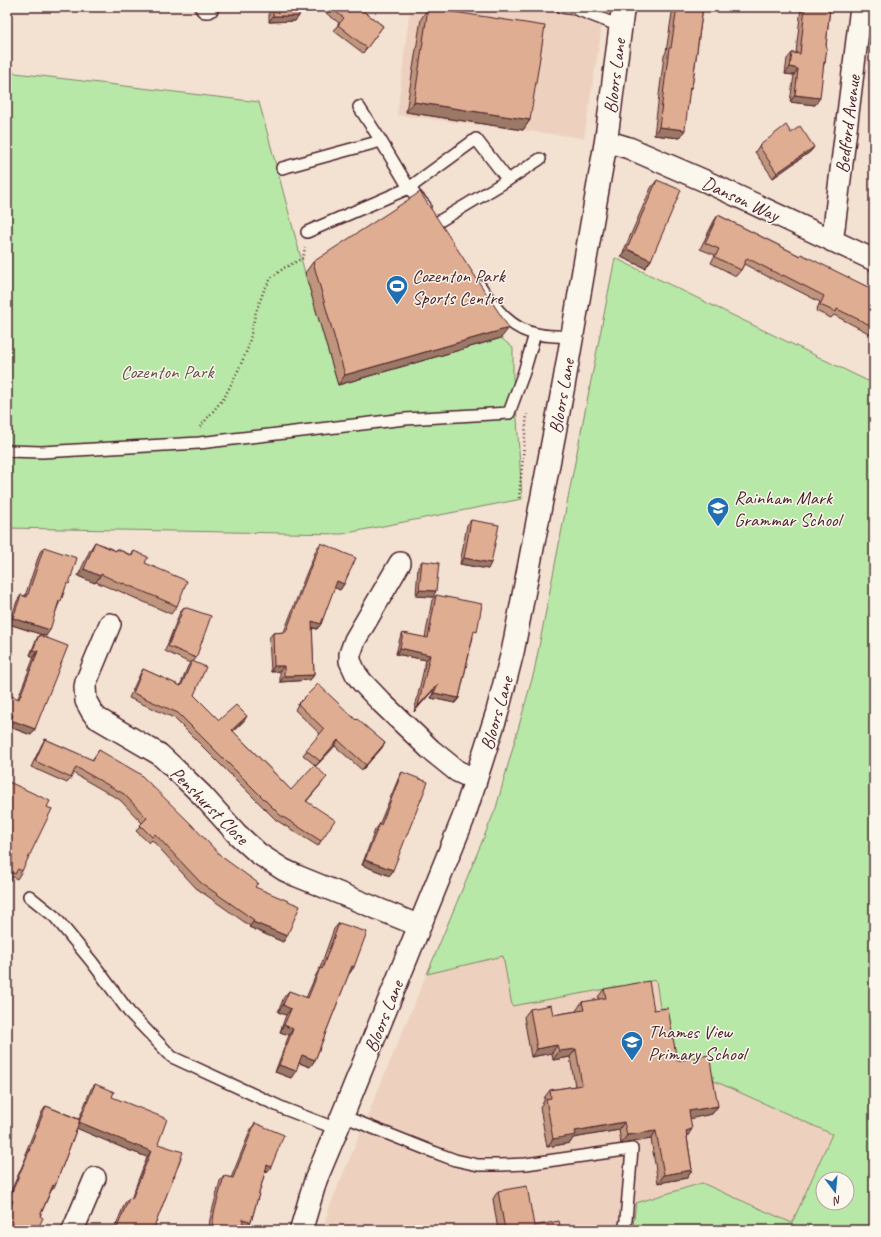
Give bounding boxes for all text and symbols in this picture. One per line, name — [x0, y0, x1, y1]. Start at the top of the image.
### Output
street label: Bloors Lane — [598, 36, 632, 115]
street label: Bedford Avenue — [830, 72, 866, 174]
street label: Danson Way — [698, 171, 784, 228]
place label: Cozenton Park Sports Centre — [412, 264, 507, 310]
sports icon: Cozenton Park Sports Centre — [384, 273, 410, 306]
street label: Bloors Lane — [544, 355, 581, 435]
park label: Cozenton Park — [121, 360, 215, 384]
place label: Rainham Mark Grammar School — [734, 486, 845, 532]
school or university icon: Rainham Mark Grammar School — [705, 495, 731, 528]
street label: Bloors Lane — [475, 672, 519, 753]
street label: Penshurst Close — [165, 761, 255, 851]
street label: Bloors Lane — [359, 975, 410, 1056]
place label: Thames View Primary School — [648, 1020, 749, 1066]
school or university icon: Thames View Primary School — [619, 1029, 645, 1062]
north arrow — [815, 1171, 855, 1211]
text: N — [830, 1193, 843, 1209]

